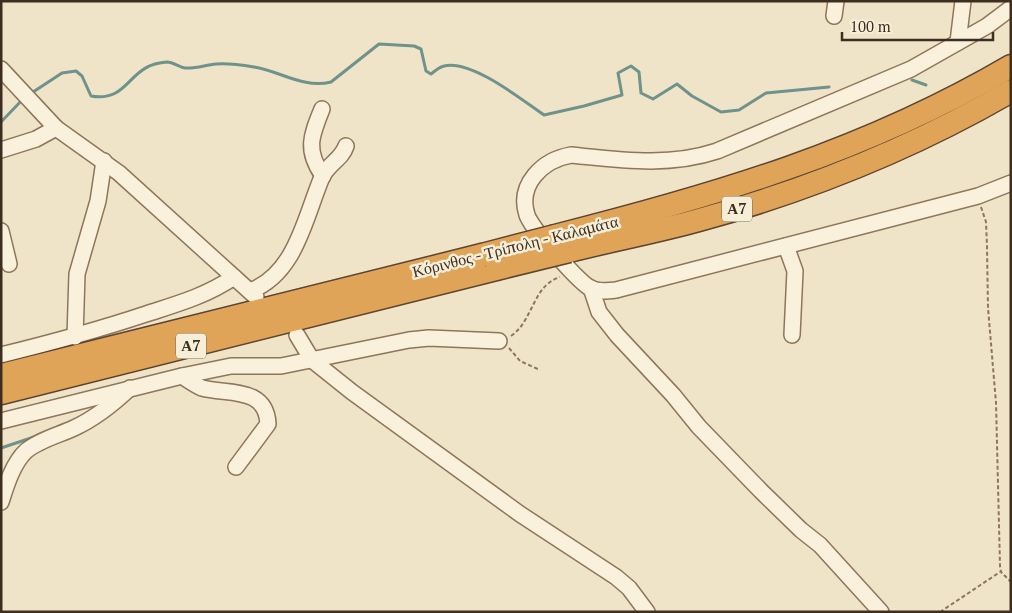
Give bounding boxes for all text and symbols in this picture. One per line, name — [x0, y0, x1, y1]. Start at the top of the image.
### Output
scale bar — [842, 10, 993, 42]
text: 100 m — [850, 16, 891, 36]
road number: Α7 — [722, 196, 752, 222]
street label: Κόρινθος - Τρίπολη - Καλαμάτα — [410, 210, 621, 282]
road number: Α7 — [176, 334, 206, 358]

